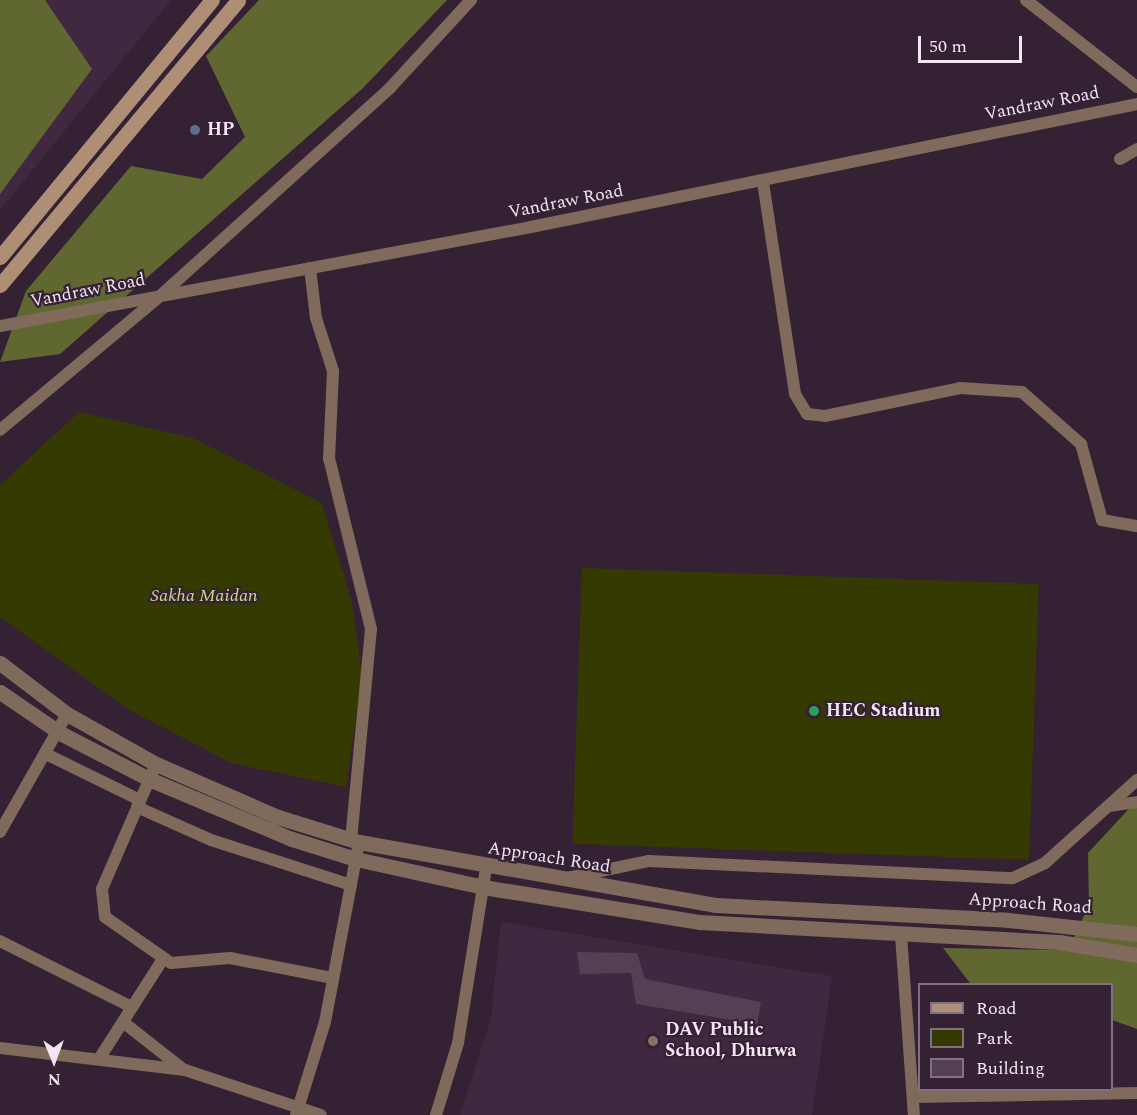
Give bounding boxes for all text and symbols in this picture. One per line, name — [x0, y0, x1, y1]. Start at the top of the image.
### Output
scale bar — [921, 24, 1024, 62]
text: 50 m — [929, 33, 967, 60]
street label: Vandraw Road — [983, 82, 1101, 126]
place label: HP — [207, 119, 234, 141]
marker: HP — [188, 123, 202, 137]
street label: Vandraw Road — [507, 180, 625, 224]
street label: Vandraw Road — [29, 269, 147, 313]
park label: Sakha Maidan — [150, 585, 258, 607]
place label: HEC Stadium — [826, 700, 941, 722]
marker: HEC Stadium — [807, 704, 821, 718]
street label: Approach Road — [486, 838, 612, 878]
street label: Approach Road — [967, 889, 1093, 919]
legend — [918, 983, 1113, 1091]
text: Road — [976, 995, 1017, 1022]
place label: DAV Public School, Dhurwa — [665, 1020, 797, 1062]
text: Park — [976, 1025, 1013, 1052]
north arrow — [24, 1031, 84, 1091]
marker: DAV Public School, Dhurwa — [646, 1034, 660, 1048]
text: Building — [976, 1055, 1045, 1082]
text: N — [48, 1067, 61, 1091]

